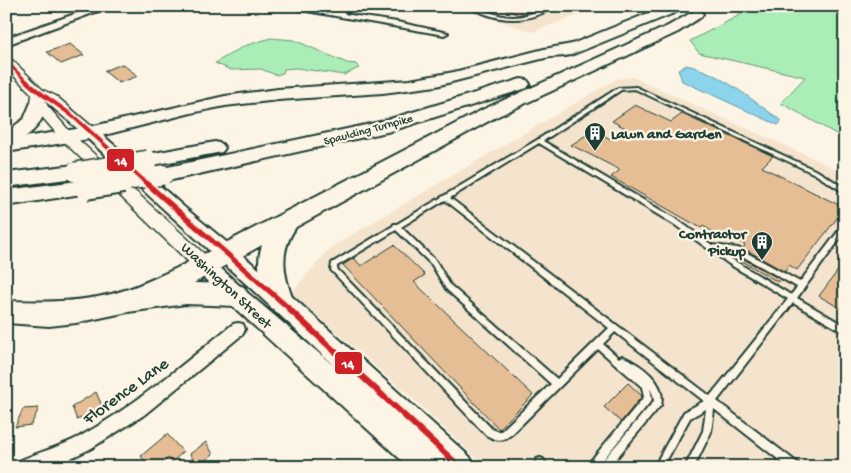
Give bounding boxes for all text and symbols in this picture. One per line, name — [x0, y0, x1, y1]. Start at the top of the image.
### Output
street label: Spaulding Turnpike — [322, 112, 415, 150]
building icon: Lawn and Garden — [583, 121, 607, 152]
place label: Lawn and Garden — [611, 126, 723, 144]
line badge: 14 — [106, 148, 135, 172]
text: 14 — [114, 154, 128, 171]
place label: Contractor Pickup — [678, 226, 748, 261]
building icon: Contractor Pickup — [750, 230, 774, 261]
street label: Washington Street — [176, 240, 276, 335]
line badge: 14 — [334, 351, 363, 375]
street label: Florence Lane — [79, 353, 174, 431]
text: 14 — [341, 357, 355, 374]

